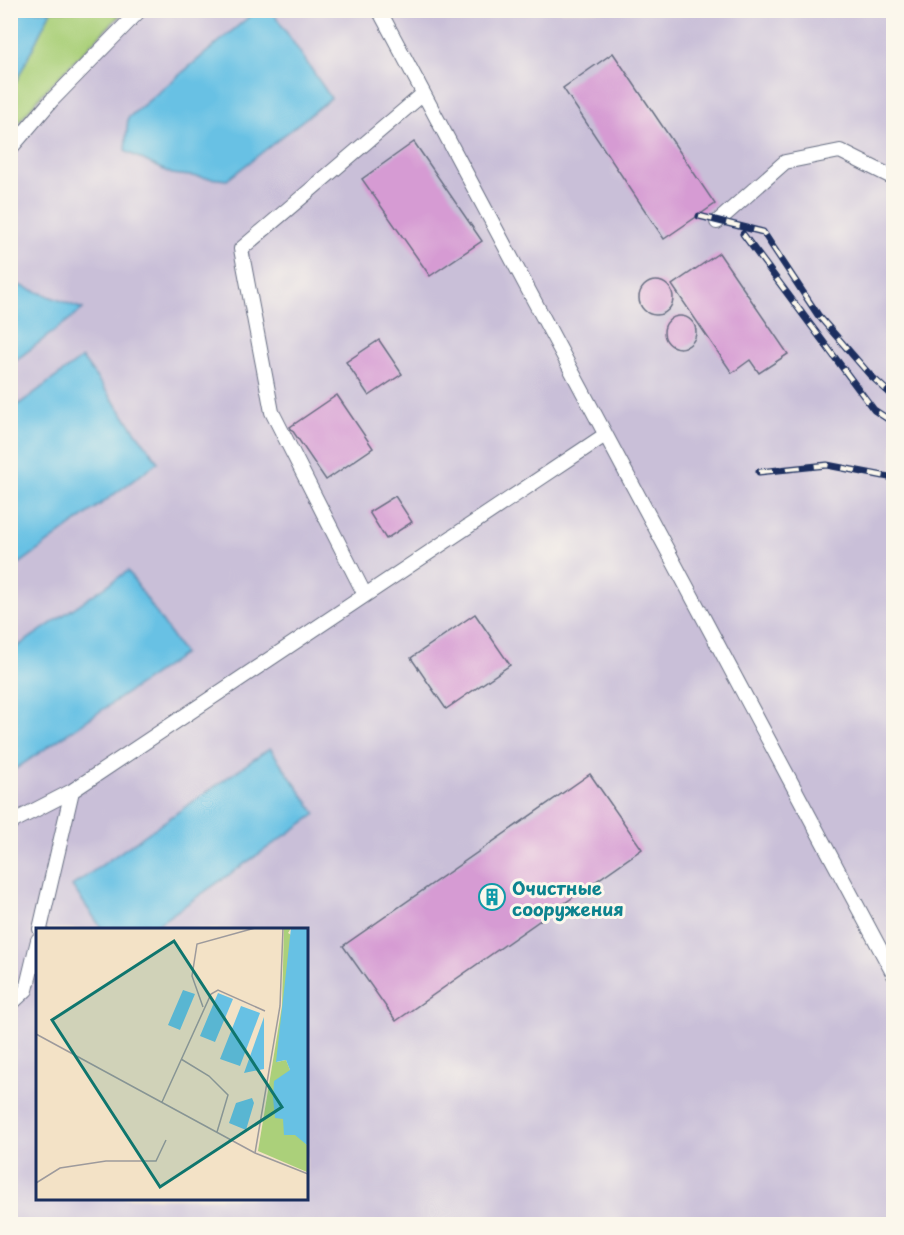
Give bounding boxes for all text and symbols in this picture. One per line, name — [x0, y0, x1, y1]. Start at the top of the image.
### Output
place label: Очистные сооружения — [512, 874, 624, 922]
building icon: Очистные сооружения — [477, 882, 507, 912]
inset map — [36, 928, 308, 1199]

